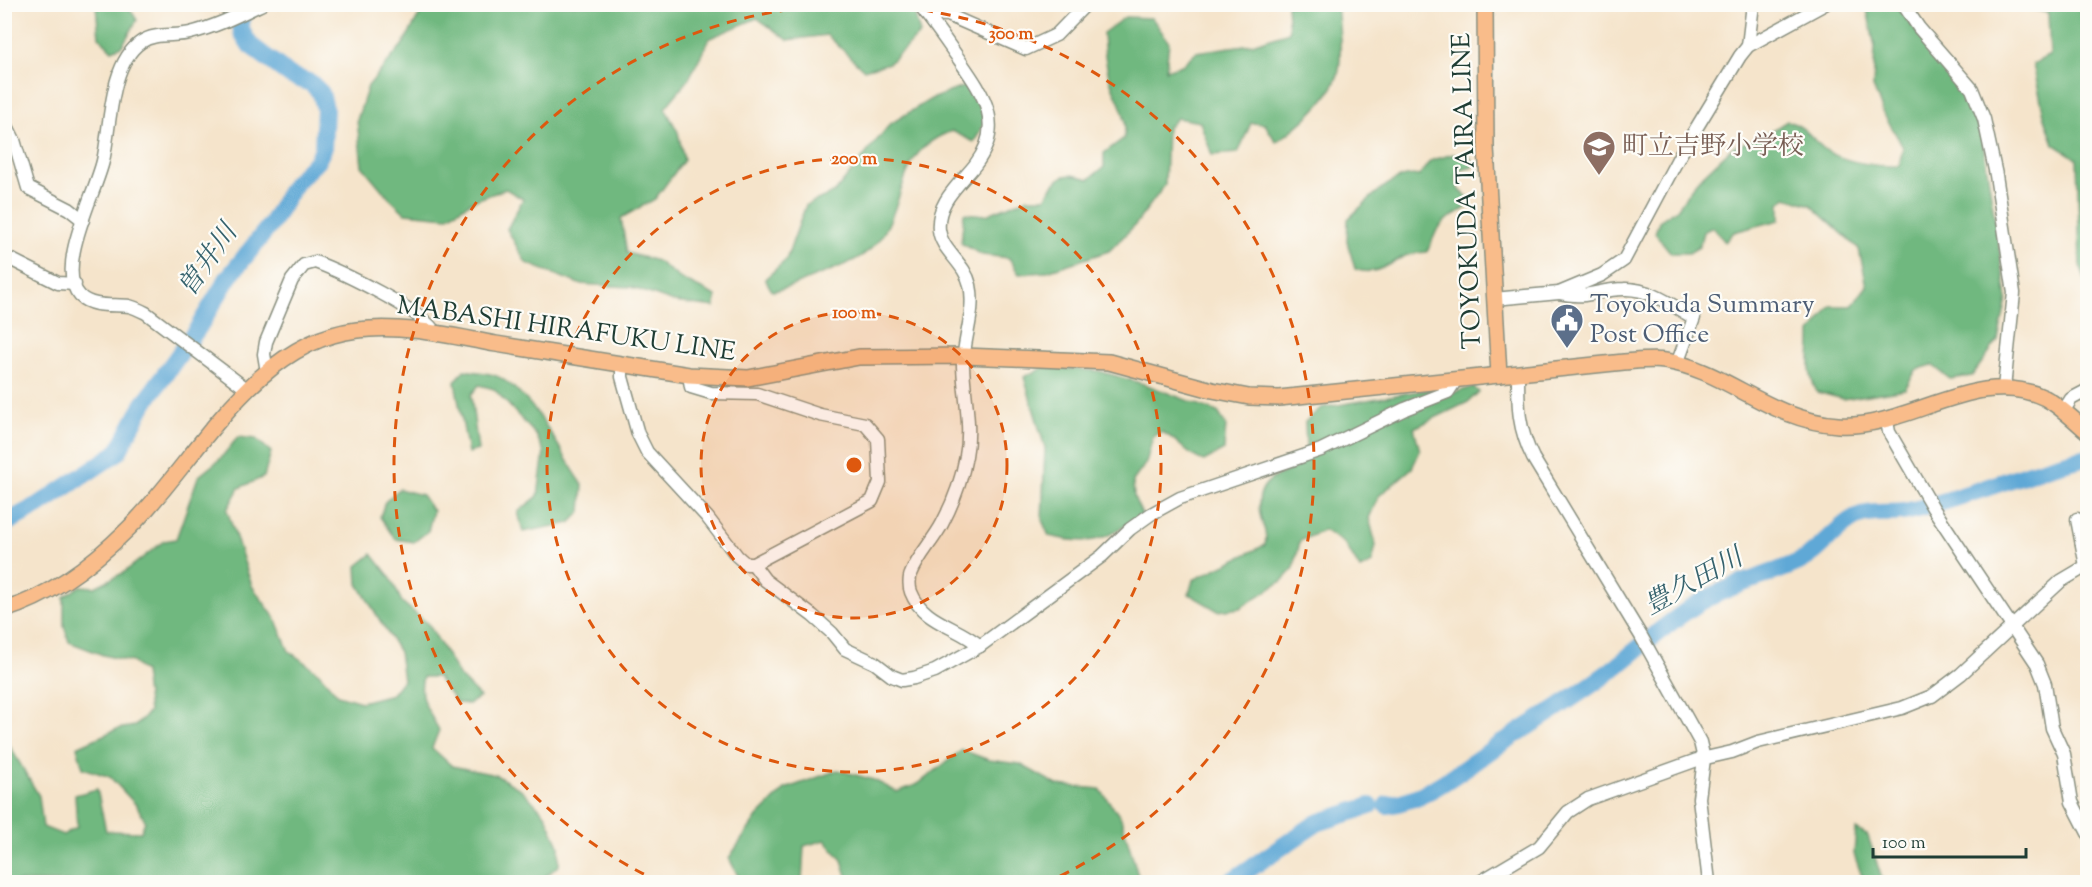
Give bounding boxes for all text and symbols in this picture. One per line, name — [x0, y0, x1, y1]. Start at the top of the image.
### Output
text: 300 m — [989, 22, 1034, 48]
street label: TOYOKUDA TAIRA LINE — [1444, 32, 1492, 350]
school or university icon: 町立吉野小学校 — [1581, 129, 1617, 176]
place label: 町立吉野小学校 — [1622, 129, 1804, 166]
text: 200 m — [831, 147, 877, 173]
water label: 曽井川 — [170, 214, 250, 305]
place label: Toyokuda Summary Post Office — [1590, 287, 1815, 354]
street label: MABASHI HIRAFUKU LINE — [394, 288, 738, 372]
text: 100 m — [832, 301, 876, 327]
public building icon: Toyokuda Summary Post Office — [1549, 302, 1585, 349]
centre of rings — [844, 455, 864, 475]
water label: 豊久田川 — [1637, 538, 1753, 626]
scale bar — [1873, 821, 2026, 859]
text: 100 m — [1882, 831, 1926, 857]

